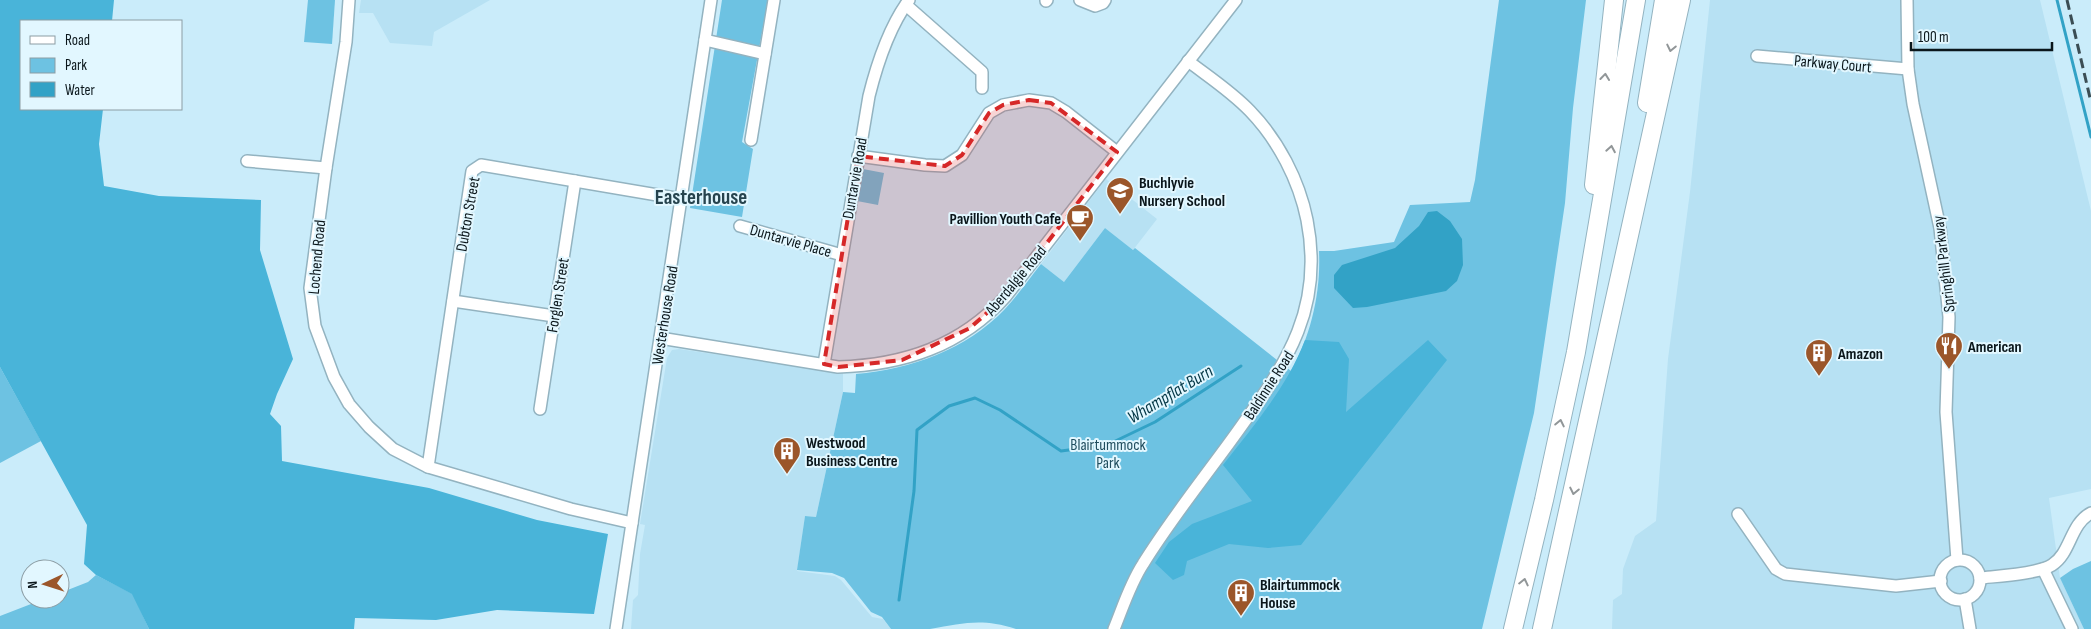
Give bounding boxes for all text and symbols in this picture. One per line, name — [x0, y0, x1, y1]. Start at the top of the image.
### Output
legend — [20, 20, 182, 110]
scale bar — [1911, 20, 2052, 52]
text: 100 m — [1918, 28, 1949, 47]
text: Road — [65, 31, 90, 50]
one-way arrow — [1666, 43, 1677, 52]
street label: Parkway Court — [1793, 52, 1872, 77]
text: Park — [65, 56, 87, 75]
one-way arrow — [1599, 73, 1610, 81]
text: Water — [65, 81, 96, 100]
street label: Duntarvie Road — [839, 136, 872, 220]
one-way arrow — [1605, 145, 1615, 153]
place label: Buchlyvie Nursery School — [1139, 174, 1225, 211]
street label: Dubton Street — [453, 175, 484, 253]
school or university icon: Buchlyvie Nursery School — [1105, 176, 1135, 215]
district label: Easterhouse — [655, 185, 747, 210]
cafe icon: Pavillion Youth Cafe — [1065, 203, 1095, 242]
place label: Pavillion Youth Cafe — [950, 210, 1061, 229]
street label: Springhill Parkway — [1929, 215, 1960, 313]
street label: Lochend Road — [305, 219, 330, 295]
street label: Duntarvie Place — [748, 221, 834, 262]
street label: Aberdalgie Road — [981, 242, 1051, 320]
street label: Forglen Street — [543, 256, 574, 334]
street label: Westerhouse Road — [648, 265, 683, 366]
restaurant icon: American — [1934, 331, 1964, 370]
building icon: Amazon — [1804, 338, 1834, 377]
place label: American — [1967, 338, 2022, 357]
place label: Amazon — [1837, 345, 1883, 364]
street label: Baldinnie Road — [1240, 348, 1299, 424]
water label: Whampflat Burn — [1124, 361, 1217, 428]
one-way arrow — [1554, 419, 1565, 428]
place label: Westwood Business Centre — [806, 434, 898, 471]
building icon: Westwood Business Centre — [772, 436, 802, 475]
park label: Blairtummock Park — [1070, 436, 1146, 473]
one-way arrow — [1569, 487, 1580, 496]
north arrow — [20, 559, 70, 609]
place label: Blairtummock House — [1260, 576, 1340, 613]
one-way arrow — [1518, 577, 1529, 586]
building icon: Blairtummock House — [1226, 578, 1256, 617]
text: N — [24, 581, 41, 589]

